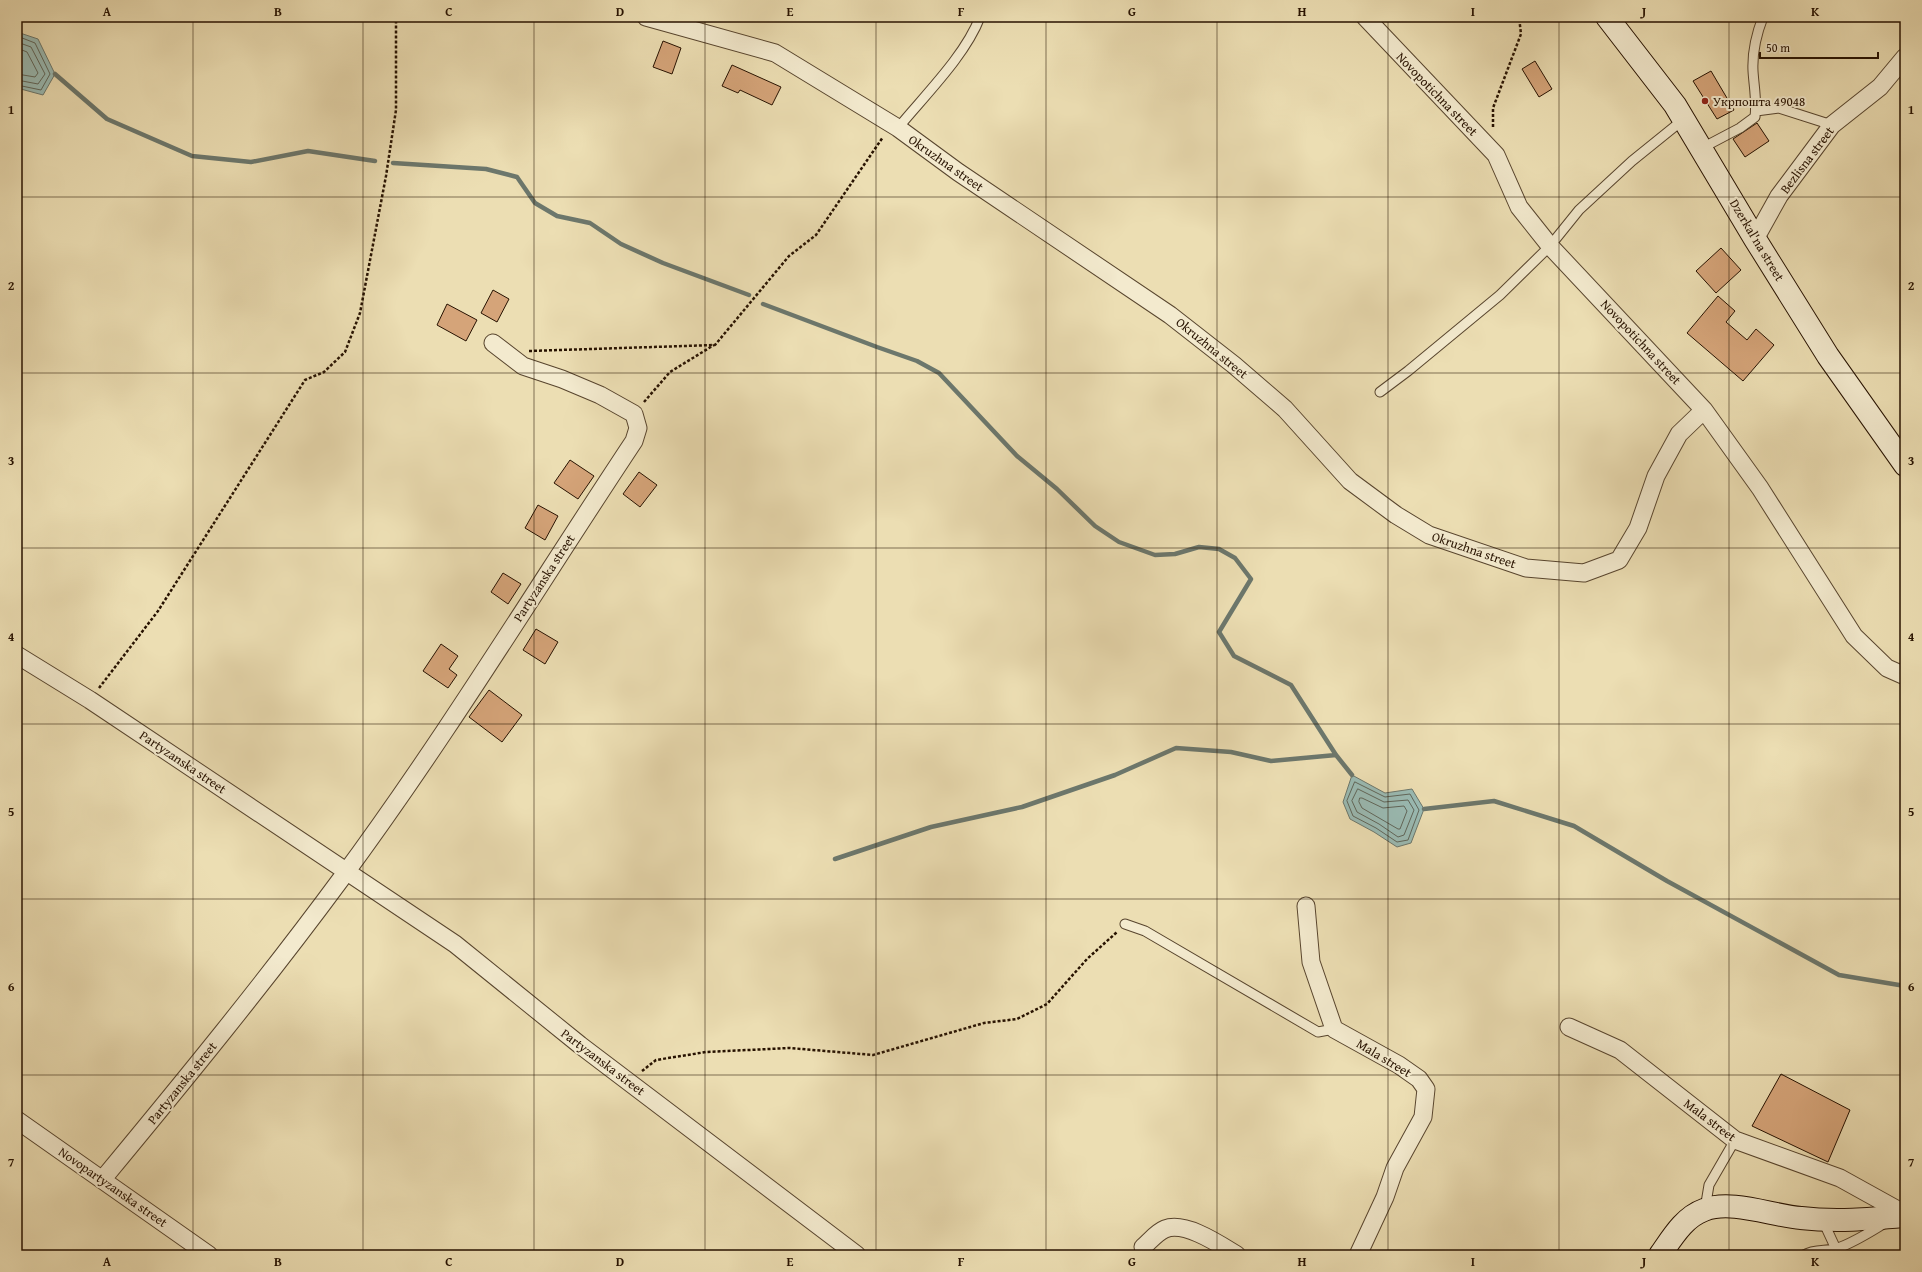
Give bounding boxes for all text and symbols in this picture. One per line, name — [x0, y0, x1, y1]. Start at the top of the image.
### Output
text: A — [103, 2, 112, 21]
text: B — [274, 2, 282, 21]
text: C — [445, 2, 453, 21]
text: D — [616, 2, 624, 21]
text: E — [787, 2, 794, 21]
text: F — [958, 2, 965, 21]
text: G — [1128, 2, 1136, 21]
text: H — [1297, 2, 1307, 21]
text: I — [1471, 2, 1475, 21]
text: J — [1640, 2, 1647, 21]
text: K — [1811, 2, 1820, 21]
scale bar — [1760, 34, 1878, 60]
text: 50 m — [1766, 39, 1790, 56]
street label: Novopotichna street — [1392, 48, 1482, 141]
place label: Укрпошта 49048 — [1713, 92, 1805, 111]
marker: Укрпошта 49048 — [1700, 96, 1710, 106]
text: 1 — [8, 100, 14, 119]
text: 1 — [1908, 100, 1914, 119]
street label: Bezlisna street — [1775, 122, 1839, 198]
street label: Okruzhna street — [905, 130, 988, 196]
street label: Dzerkal'na street — [1725, 195, 1789, 285]
text: 2 — [8, 276, 15, 295]
text: 2 — [1908, 276, 1915, 295]
street label: Novopotichna street — [1596, 295, 1686, 389]
street label: Okruzhna street — [1172, 313, 1252, 383]
text: 3 — [8, 451, 14, 470]
text: 3 — [1908, 451, 1914, 470]
street label: Okruzhna street — [1429, 527, 1519, 573]
street label: Partyzanska street — [508, 530, 580, 626]
text: 4 — [8, 627, 15, 646]
text: 4 — [1908, 627, 1915, 646]
street label: Partyzanska street — [136, 726, 231, 798]
text: 5 — [8, 802, 15, 821]
text: 5 — [1908, 802, 1915, 821]
text: 6 — [8, 977, 15, 996]
text: 6 — [1908, 977, 1915, 996]
street label: Partyzanska street — [557, 1024, 649, 1100]
street label: Mala street — [1353, 1034, 1415, 1082]
street label: Partyzanska street — [143, 1037, 221, 1128]
street label: Mala street — [1680, 1094, 1740, 1146]
street label: Novopartyzanska street — [55, 1142, 172, 1232]
text: 7 — [8, 1153, 15, 1172]
text: 7 — [1908, 1153, 1915, 1172]
text: A — [103, 1252, 112, 1271]
text: B — [274, 1252, 282, 1271]
text: C — [445, 1252, 453, 1271]
text: D — [616, 1252, 624, 1271]
text: E — [787, 1252, 794, 1271]
text: F — [958, 1252, 965, 1271]
text: G — [1128, 1252, 1136, 1271]
text: H — [1297, 1252, 1307, 1271]
text: I — [1471, 1252, 1475, 1271]
text: J — [1640, 1252, 1647, 1271]
text: K — [1811, 1252, 1820, 1271]

